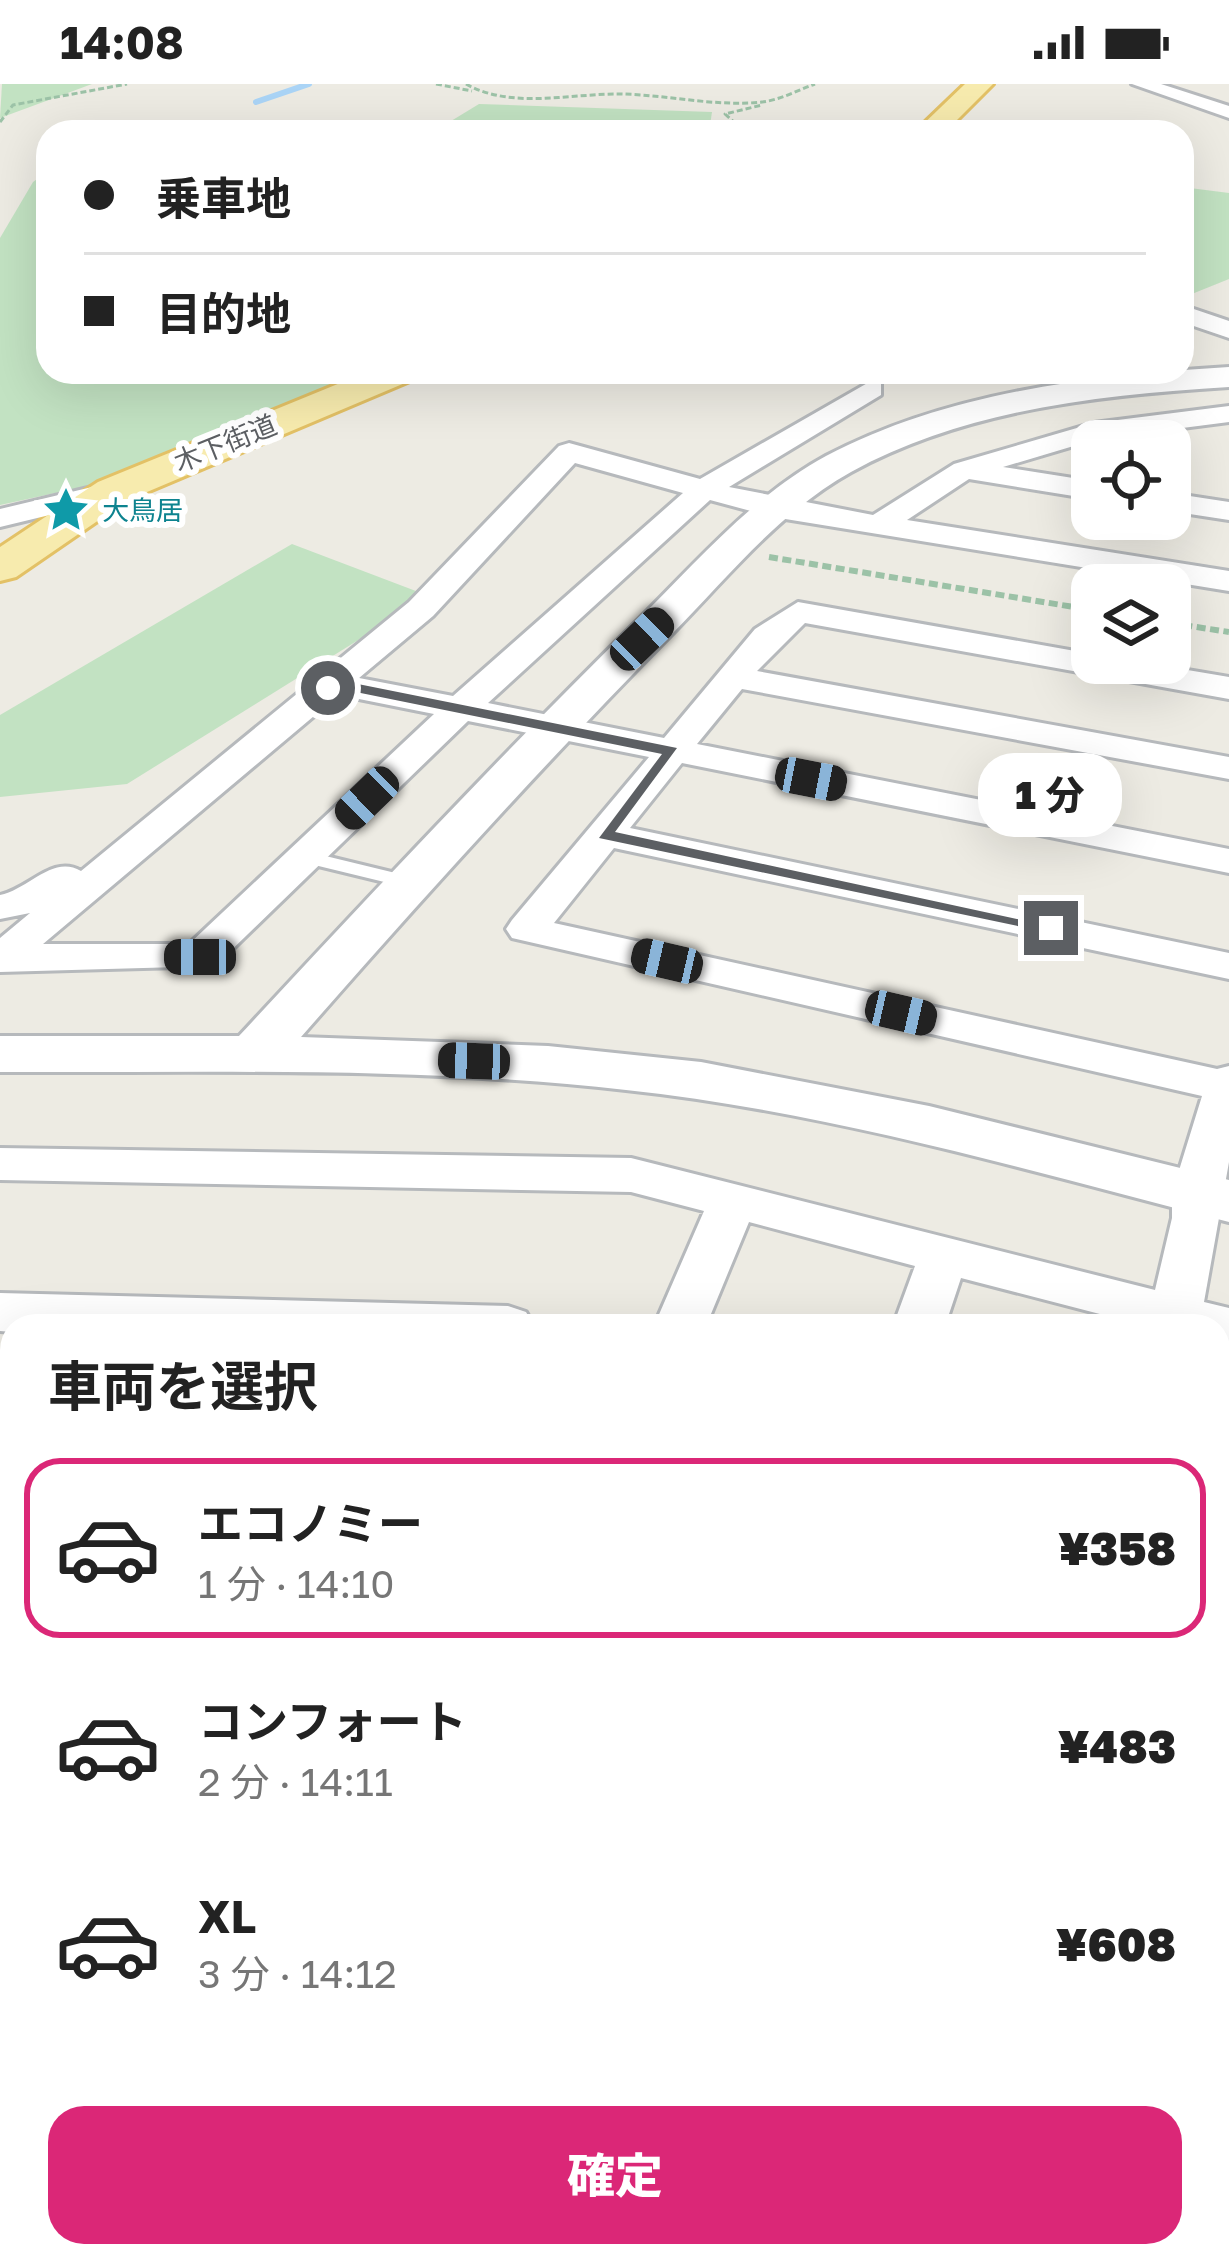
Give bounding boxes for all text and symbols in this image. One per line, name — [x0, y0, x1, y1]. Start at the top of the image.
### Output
text: 14:08 — [60, 15, 184, 69]
text: 乗車地 — [156, 171, 291, 225]
text: 目的地 — [156, 286, 291, 340]
street label: 木下街道 — [169, 408, 281, 478]
map controls — [1071, 420, 1191, 684]
button: locate — [1071, 420, 1191, 540]
place icon: 大鳥居 — [41, 485, 91, 535]
place label: 大鳥居 — [102, 494, 183, 526]
button: layers — [1071, 564, 1191, 684]
car — [604, 601, 680, 677]
route start — [301, 661, 355, 715]
car — [772, 754, 850, 804]
callout: 1 分 — [979, 754, 1123, 838]
car — [329, 760, 405, 836]
text: 1 分 — [1015, 771, 1085, 818]
route end — [1024, 901, 1078, 955]
car — [628, 935, 706, 987]
car — [164, 939, 236, 975]
car — [862, 987, 940, 1039]
car — [437, 1042, 511, 1080]
text: 車両を選択 — [48, 1353, 318, 1418]
icon: car — [54, 1494, 162, 1602]
text: エコノミー — [198, 1496, 423, 1550]
text: ¥358 — [1058, 1521, 1176, 1575]
text: 1 分 · 14:10 — [198, 1560, 394, 1607]
icon: car — [54, 1692, 162, 1800]
text: コンフォート — [198, 1694, 467, 1748]
text: ¥483 — [1058, 1719, 1176, 1773]
text: 2 分 · 14:11 — [198, 1758, 393, 1805]
text: XL — [198, 1889, 256, 1943]
icon: car — [54, 1890, 162, 1998]
text: ¥608 — [1056, 1917, 1176, 1971]
text: 3 分 · 14:12 — [198, 1950, 397, 1997]
button: 確定 — [48, 2106, 1182, 2244]

